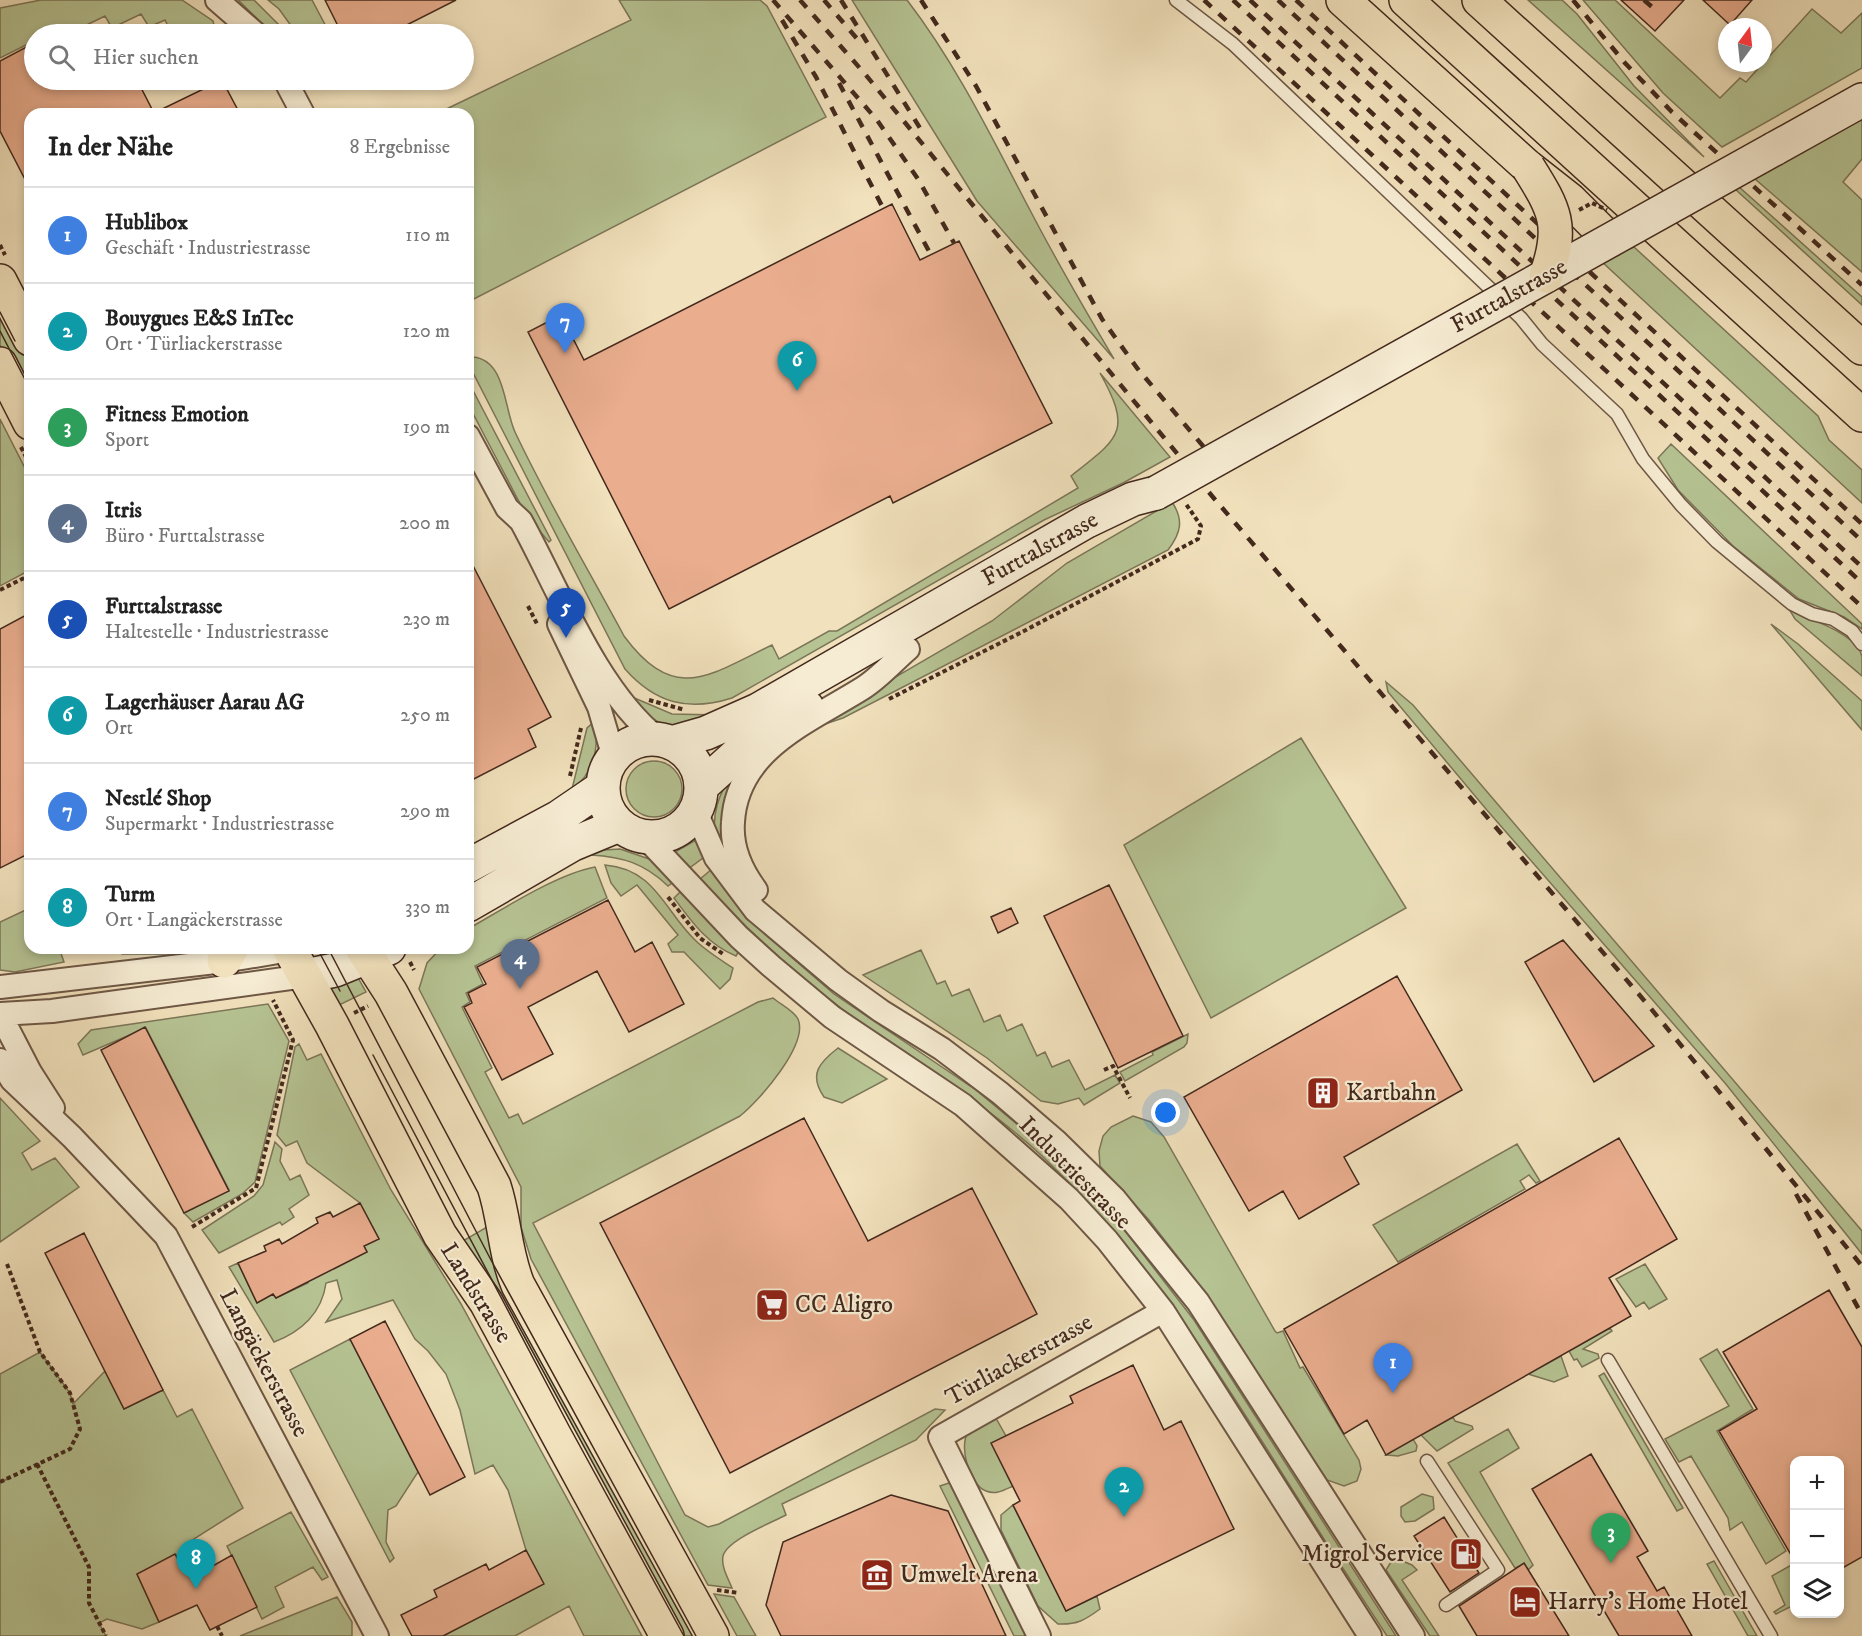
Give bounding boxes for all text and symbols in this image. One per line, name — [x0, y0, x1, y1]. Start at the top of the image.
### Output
north arrow — [1718, 18, 1772, 72]
search box — [24, 24, 474, 90]
icon: search — [45, 41, 78, 74]
text: Hier suchen — [93, 44, 199, 71]
text: In der Nähe — [48, 131, 173, 164]
text: 8 Ergebnisse — [350, 135, 450, 160]
text: Hublibox — [105, 209, 188, 236]
text: 1 — [64, 223, 71, 248]
text: 110 m — [405, 223, 450, 248]
text: Geschäft · Industriestrasse — [105, 236, 311, 261]
street label: Furttalstrasse — [1446, 252, 1572, 340]
pin: 7 — [546, 304, 584, 353]
text: Bouygues E&S InTec — [105, 305, 293, 332]
text: 2 — [63, 319, 72, 344]
text: 120 m — [403, 319, 450, 344]
text: Ort · Türliackerstrasse — [105, 332, 283, 357]
pin: 6 — [778, 342, 816, 391]
text: Fitness Emotion — [105, 401, 249, 428]
text: 3 — [64, 415, 71, 440]
text: 190 m — [403, 415, 450, 440]
text: Sport — [105, 428, 149, 453]
text: Itris — [105, 497, 142, 524]
street label: Furttalstrasse — [977, 505, 1103, 593]
text: 4 — [62, 511, 73, 536]
text: 200 m — [399, 511, 450, 536]
text: Büro · Furttalstrasse — [105, 524, 265, 549]
pin: 5 — [546, 588, 586, 638]
text: Furttalstrasse — [105, 593, 222, 620]
text: 5 — [63, 607, 72, 632]
text: 230 m — [403, 607, 450, 632]
text: Haltestelle · Industriestrasse — [105, 620, 329, 645]
text: Lagerhäuser Aarau AG — [105, 689, 304, 716]
text: 6 — [62, 703, 73, 728]
text: 250 m — [400, 703, 450, 728]
text: Ort — [105, 716, 133, 741]
text: Nestlé Shop — [105, 785, 211, 812]
text: 7 — [62, 799, 73, 824]
text: 290 m — [400, 799, 450, 824]
text: Supermarkt · Industriestrasse — [105, 812, 334, 837]
text: Turm — [105, 881, 155, 908]
text: 8 — [62, 895, 73, 920]
text: 330 m — [405, 895, 450, 920]
text: Ort · Langäckerstrasse — [105, 908, 283, 933]
pin: 4 — [500, 940, 540, 989]
building icon: Kartbahn — [1305, 1075, 1341, 1111]
place label: Kartbahn — [1346, 1078, 1437, 1108]
your location — [1151, 1098, 1180, 1127]
street label: Industriestrasse — [1012, 1110, 1138, 1236]
street label: Landstrasse — [433, 1237, 519, 1349]
street label: Langäckerstrasse — [212, 1284, 316, 1442]
supermarket icon: CC Aligro — [754, 1287, 790, 1323]
place label: CC Aligro — [795, 1290, 893, 1320]
street label: Türliackerstrasse — [940, 1307, 1098, 1413]
pin: 1 — [1374, 1344, 1412, 1393]
map controls — [1790, 1456, 1844, 1618]
button: + — [1790, 1456, 1844, 1510]
pin: 2 — [1104, 1468, 1144, 1517]
button: − — [1790, 1510, 1844, 1564]
pin: 3 — [1592, 1514, 1630, 1563]
fuel station icon: Migrol Service — [1448, 1536, 1484, 1572]
place label: Migrol Service — [1302, 1539, 1443, 1569]
pin: 8 — [176, 1540, 216, 1589]
museum icon: Umwelt Arena — [859, 1557, 895, 1593]
place label: Umwelt Arena — [900, 1560, 1039, 1590]
button: layers — [1790, 1564, 1844, 1618]
hotel icon: Harry's Home Hotel — [1507, 1584, 1543, 1620]
place label: Harry's Home Hotel — [1548, 1587, 1748, 1617]

